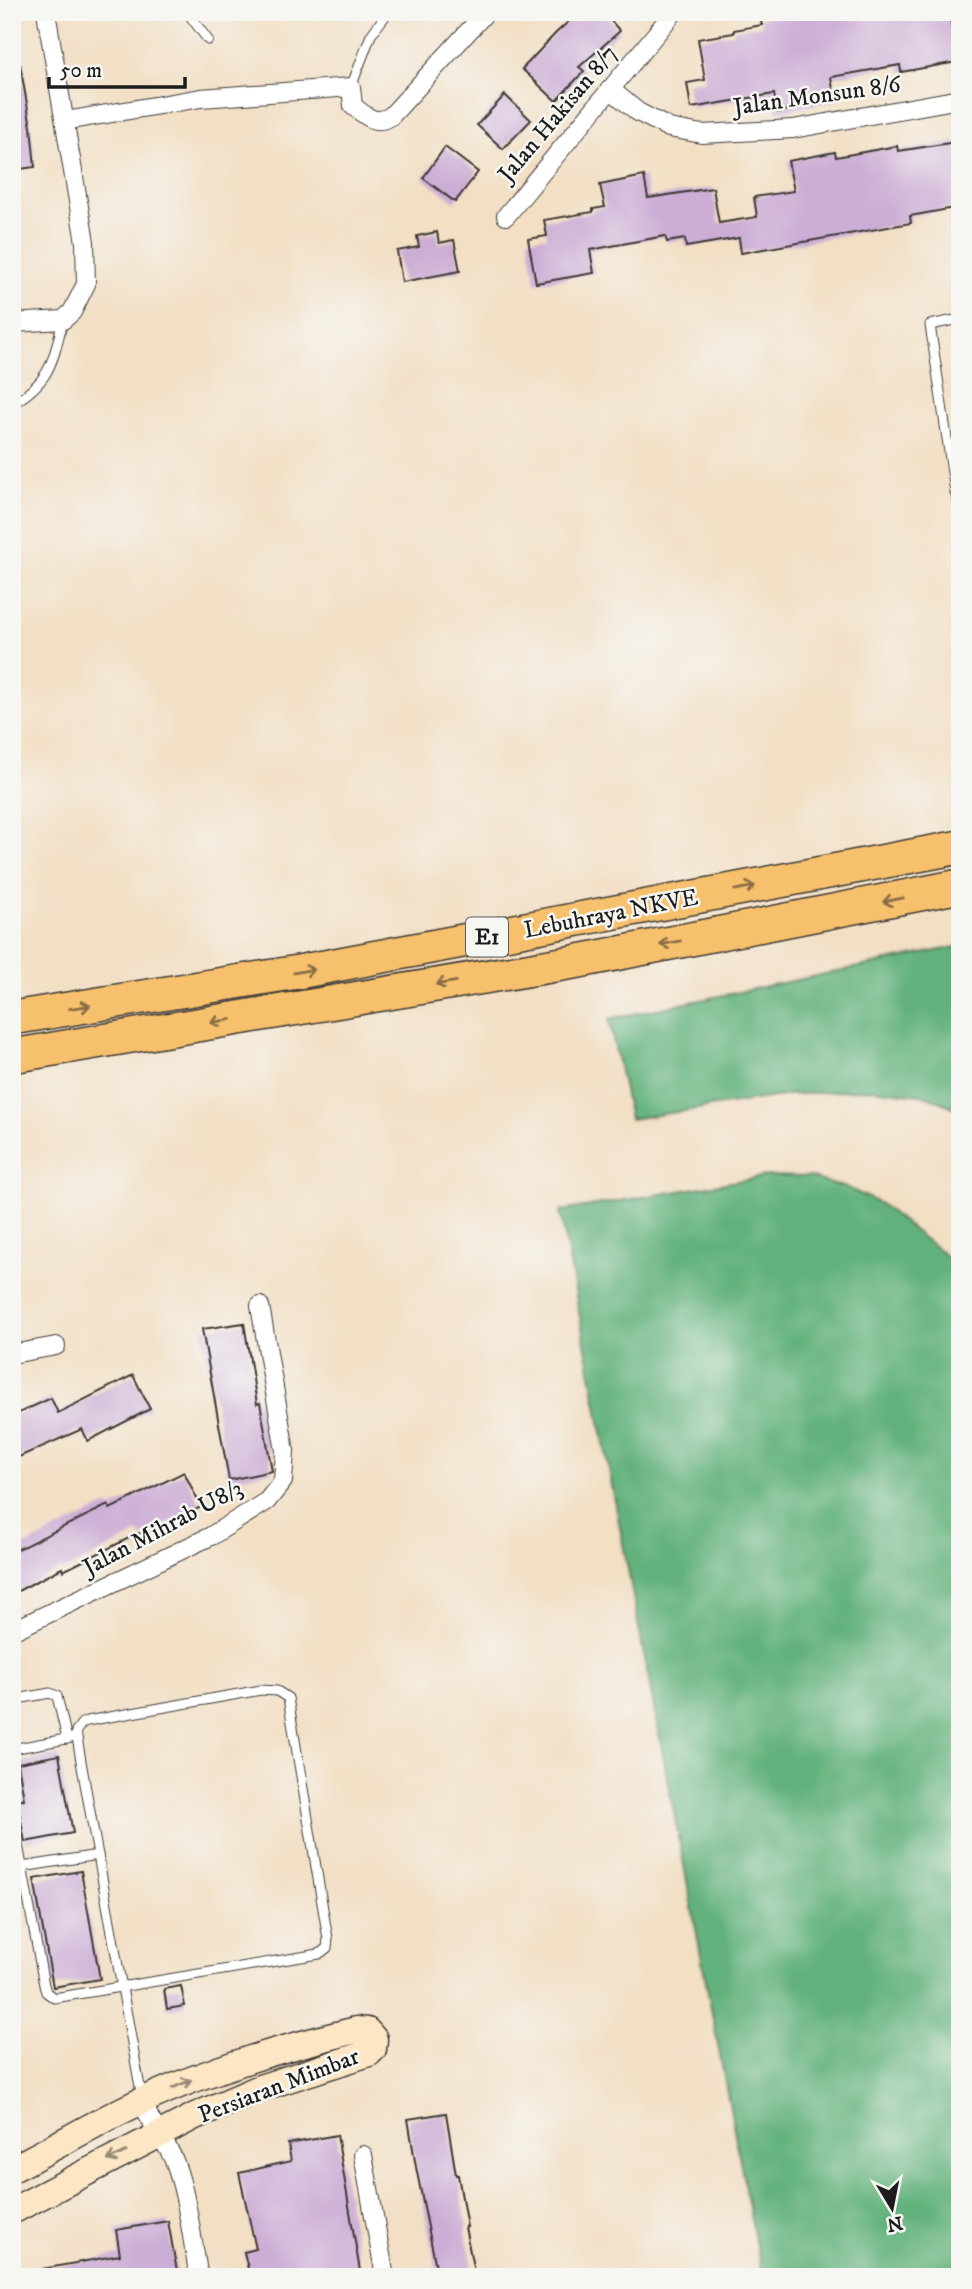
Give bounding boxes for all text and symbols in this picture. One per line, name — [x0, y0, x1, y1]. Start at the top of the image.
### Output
street label: Jalan Hakisan 8/7 — [491, 39, 624, 190]
scale bar — [49, 46, 186, 90]
text: 50 m — [60, 58, 102, 84]
street label: Jalan Monsun 8/6 — [730, 69, 904, 123]
one-way arrow — [733, 881, 755, 895]
street label: Lebuhraya NKVE — [521, 882, 701, 946]
one-way arrow — [882, 894, 905, 907]
road number: E1 — [466, 918, 508, 956]
one-way arrow — [659, 937, 681, 951]
one-way arrow — [292, 964, 315, 977]
one-way arrow — [435, 977, 458, 990]
one-way arrow — [68, 1000, 91, 1013]
one-way arrow — [210, 1015, 233, 1028]
street label: Jalan Mihrab U8/3 — [76, 1473, 248, 1584]
street label: Persiaran Mimbar — [194, 2041, 364, 2130]
one-way arrow — [171, 2076, 193, 2089]
one-way arrow — [107, 2150, 128, 2164]
north arrow — [856, 2174, 926, 2244]
text: N — [885, 2211, 904, 2236]

